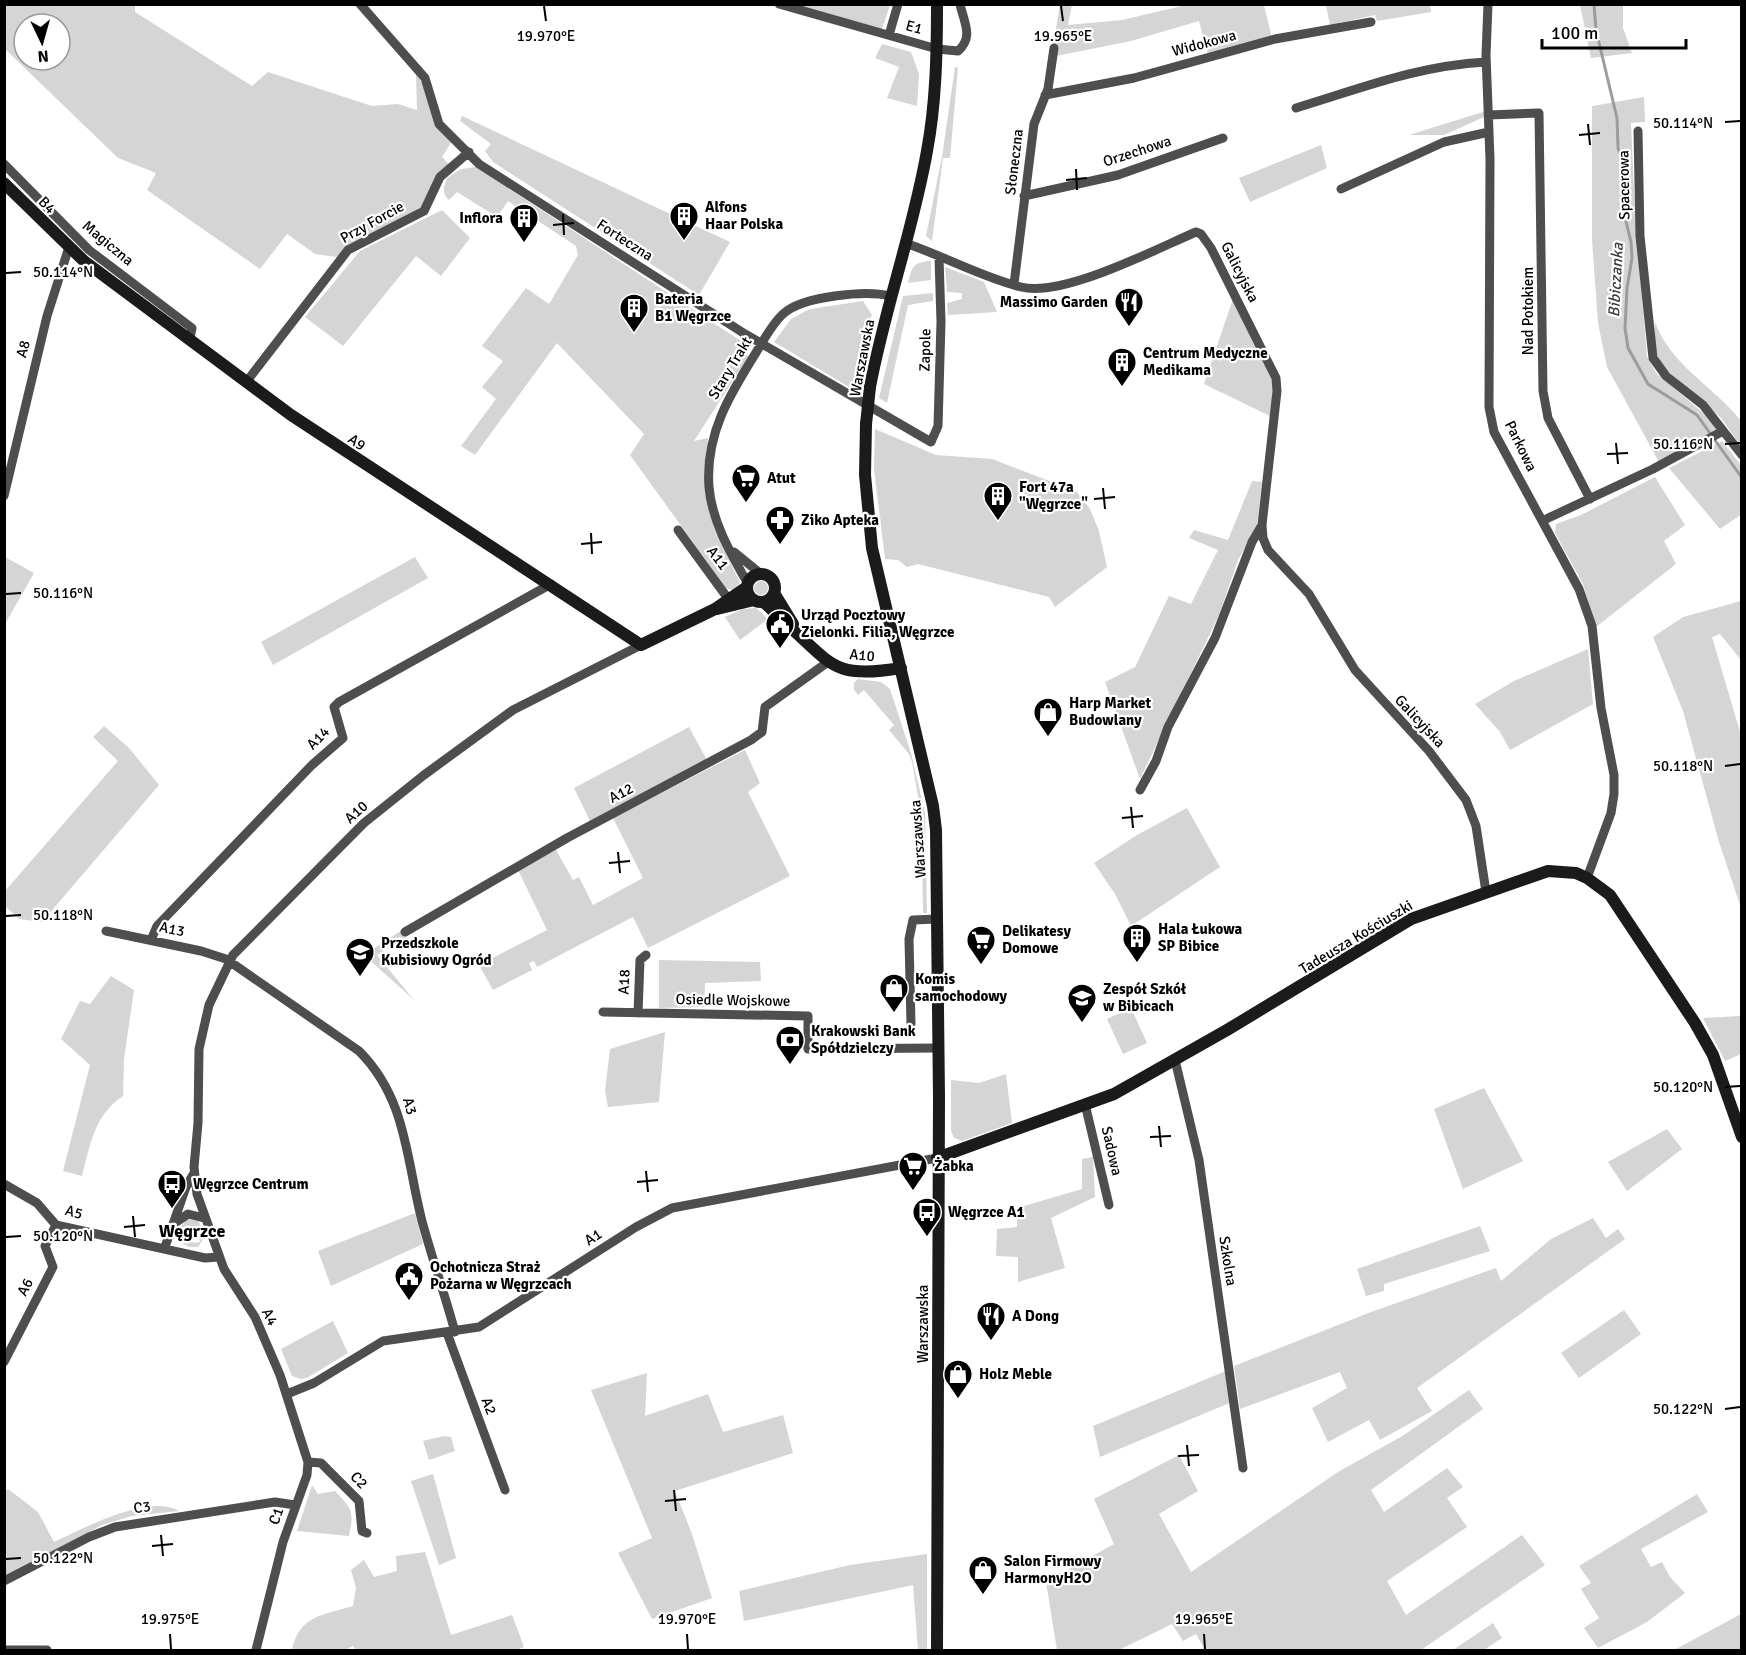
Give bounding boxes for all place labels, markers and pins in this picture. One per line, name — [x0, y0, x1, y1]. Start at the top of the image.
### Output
place label: Alfons Haar Polska — [705, 198, 783, 233]
building icon: Alfons Haar Polska — [668, 200, 700, 242]
building icon: Inflora — [508, 202, 540, 244]
place label: Inflora — [459, 209, 503, 227]
restaurant icon: Massimo Garden — [1113, 286, 1145, 328]
place label: Bateria B1 Węgrzce — [655, 290, 731, 325]
building icon: Bateria B1 Węgrzce — [618, 292, 650, 334]
place label: Massimo Garden — [1000, 293, 1108, 311]
place label: Centrum Medyczne Medikama — [1143, 344, 1268, 379]
building icon: Centrum Medyczne Medikama — [1106, 346, 1138, 388]
supermarket icon: Atut — [730, 462, 762, 504]
place label: Atut — [767, 469, 796, 487]
place label: Fort 47a "Węgrzce" — [1019, 478, 1088, 513]
building icon: Fort 47a "Węgrzce" — [982, 480, 1014, 522]
pharmacy icon: Ziko Apteka — [764, 504, 796, 546]
place label: Ziko Apteka — [801, 511, 879, 529]
place label: Urząd Pocztowy Zielonki. Filia, Węgrzce — [801, 606, 955, 641]
public building icon: Urząd Pocztowy Zielonki. Filia, Węgrzce — [764, 608, 796, 650]
place label: Harp Market Budowlany — [1069, 694, 1152, 729]
shop icon: Harp Market Budowlany — [1032, 696, 1064, 738]
place label: Hala Łukowa SP Bibice — [1158, 920, 1242, 955]
place label: Delikatesy Domowe — [1002, 922, 1071, 957]
building icon: Hala Łukowa SP Bibice — [1121, 922, 1153, 964]
supermarket icon: Delikatesy Domowe — [965, 924, 997, 966]
place label: Przedszkole Kubisiowy Ogród — [381, 934, 492, 969]
school or university icon: Przedszkole Kubisiowy Ogród — [344, 936, 376, 978]
place label: Komis samochodowy — [915, 970, 1008, 1005]
shop icon: Komis samochodowy — [878, 972, 910, 1014]
place label: Zespół Szkół w Bibicach — [1103, 980, 1187, 1015]
school or university icon: Zespół Szkół w Bibicach — [1066, 982, 1098, 1024]
place label: Krakowski Bank Spółdzielczy — [811, 1022, 916, 1057]
bank icon: Krakowski Bank Spółdzielczy — [774, 1024, 806, 1066]
supermarket icon: Żabka — [897, 1150, 929, 1192]
place label: Żabka — [934, 1157, 974, 1175]
bus stop icon: Węgrzce Centrum — [156, 1168, 188, 1210]
place label: Węgrzce Centrum — [193, 1175, 309, 1193]
bus stop icon: Węgrzce A1 — [911, 1196, 943, 1238]
place label: Węgrzce A1 — [948, 1203, 1025, 1221]
place label: Ochotnicza Straż Pożarna w Węgrzcach — [430, 1258, 572, 1293]
public building icon: Ochotnicza Straż Pożarna w Węgrzcach — [393, 1260, 425, 1302]
restaurant icon: A Dong — [975, 1300, 1007, 1342]
place label: A Dong — [1012, 1307, 1059, 1325]
shop icon: Holz Meble — [942, 1358, 974, 1400]
place label: Holz Meble — [979, 1365, 1052, 1383]
place label: Salon Firmowy HarmonyH2O — [1004, 1552, 1102, 1587]
shop icon: Salon Firmowy HarmonyH2O — [967, 1554, 999, 1596]

